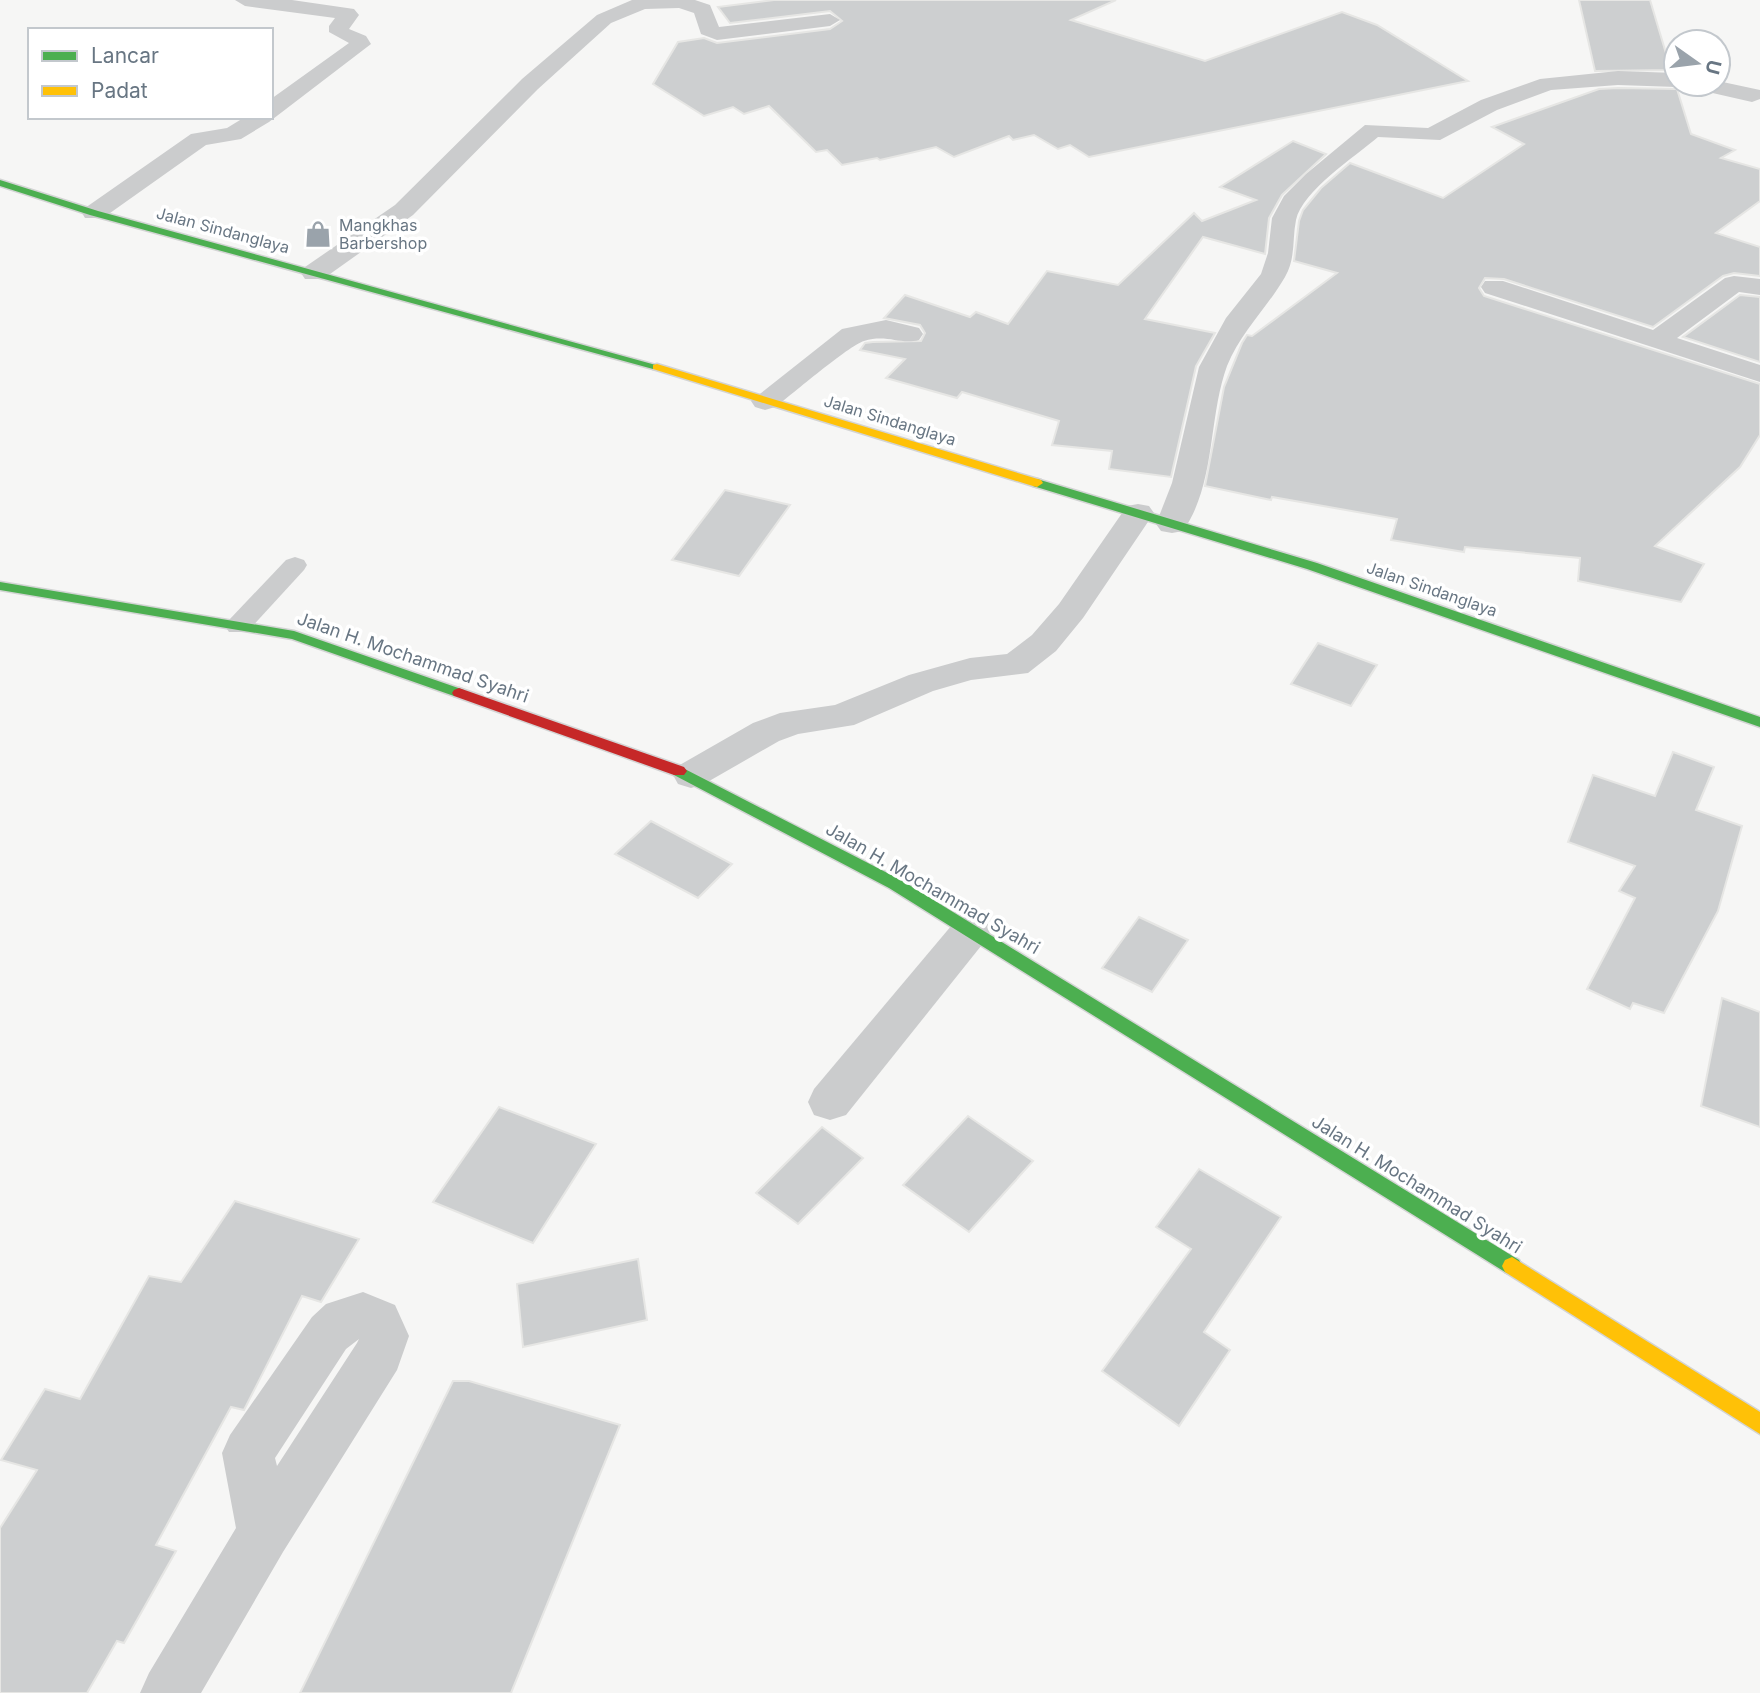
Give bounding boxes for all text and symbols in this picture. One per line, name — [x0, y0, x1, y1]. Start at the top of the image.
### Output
legend — [28, 28, 273, 119]
north arrow — [1662, 28, 1732, 98]
text: Lancar — [91, 43, 159, 68]
text: U — [1700, 57, 1726, 77]
text: Padat — [91, 78, 148, 103]
street label: Jalan Sindanglaya — [154, 203, 292, 257]
place label: Mangkhas Barbershop — [339, 215, 427, 253]
shop icon: Mangkhas Barbershop — [303, 219, 333, 249]
street label: Jalan Sindanglaya — [822, 390, 958, 450]
street label: Jalan Sindanglaya — [1364, 557, 1500, 621]
street label: Jalan H. Mochammad Syahri — [294, 607, 532, 707]
street label: Jalan H. Mochammad Syahri — [822, 818, 1044, 958]
street label: Jalan H. Mochammad Syahri — [1308, 1111, 1526, 1257]

